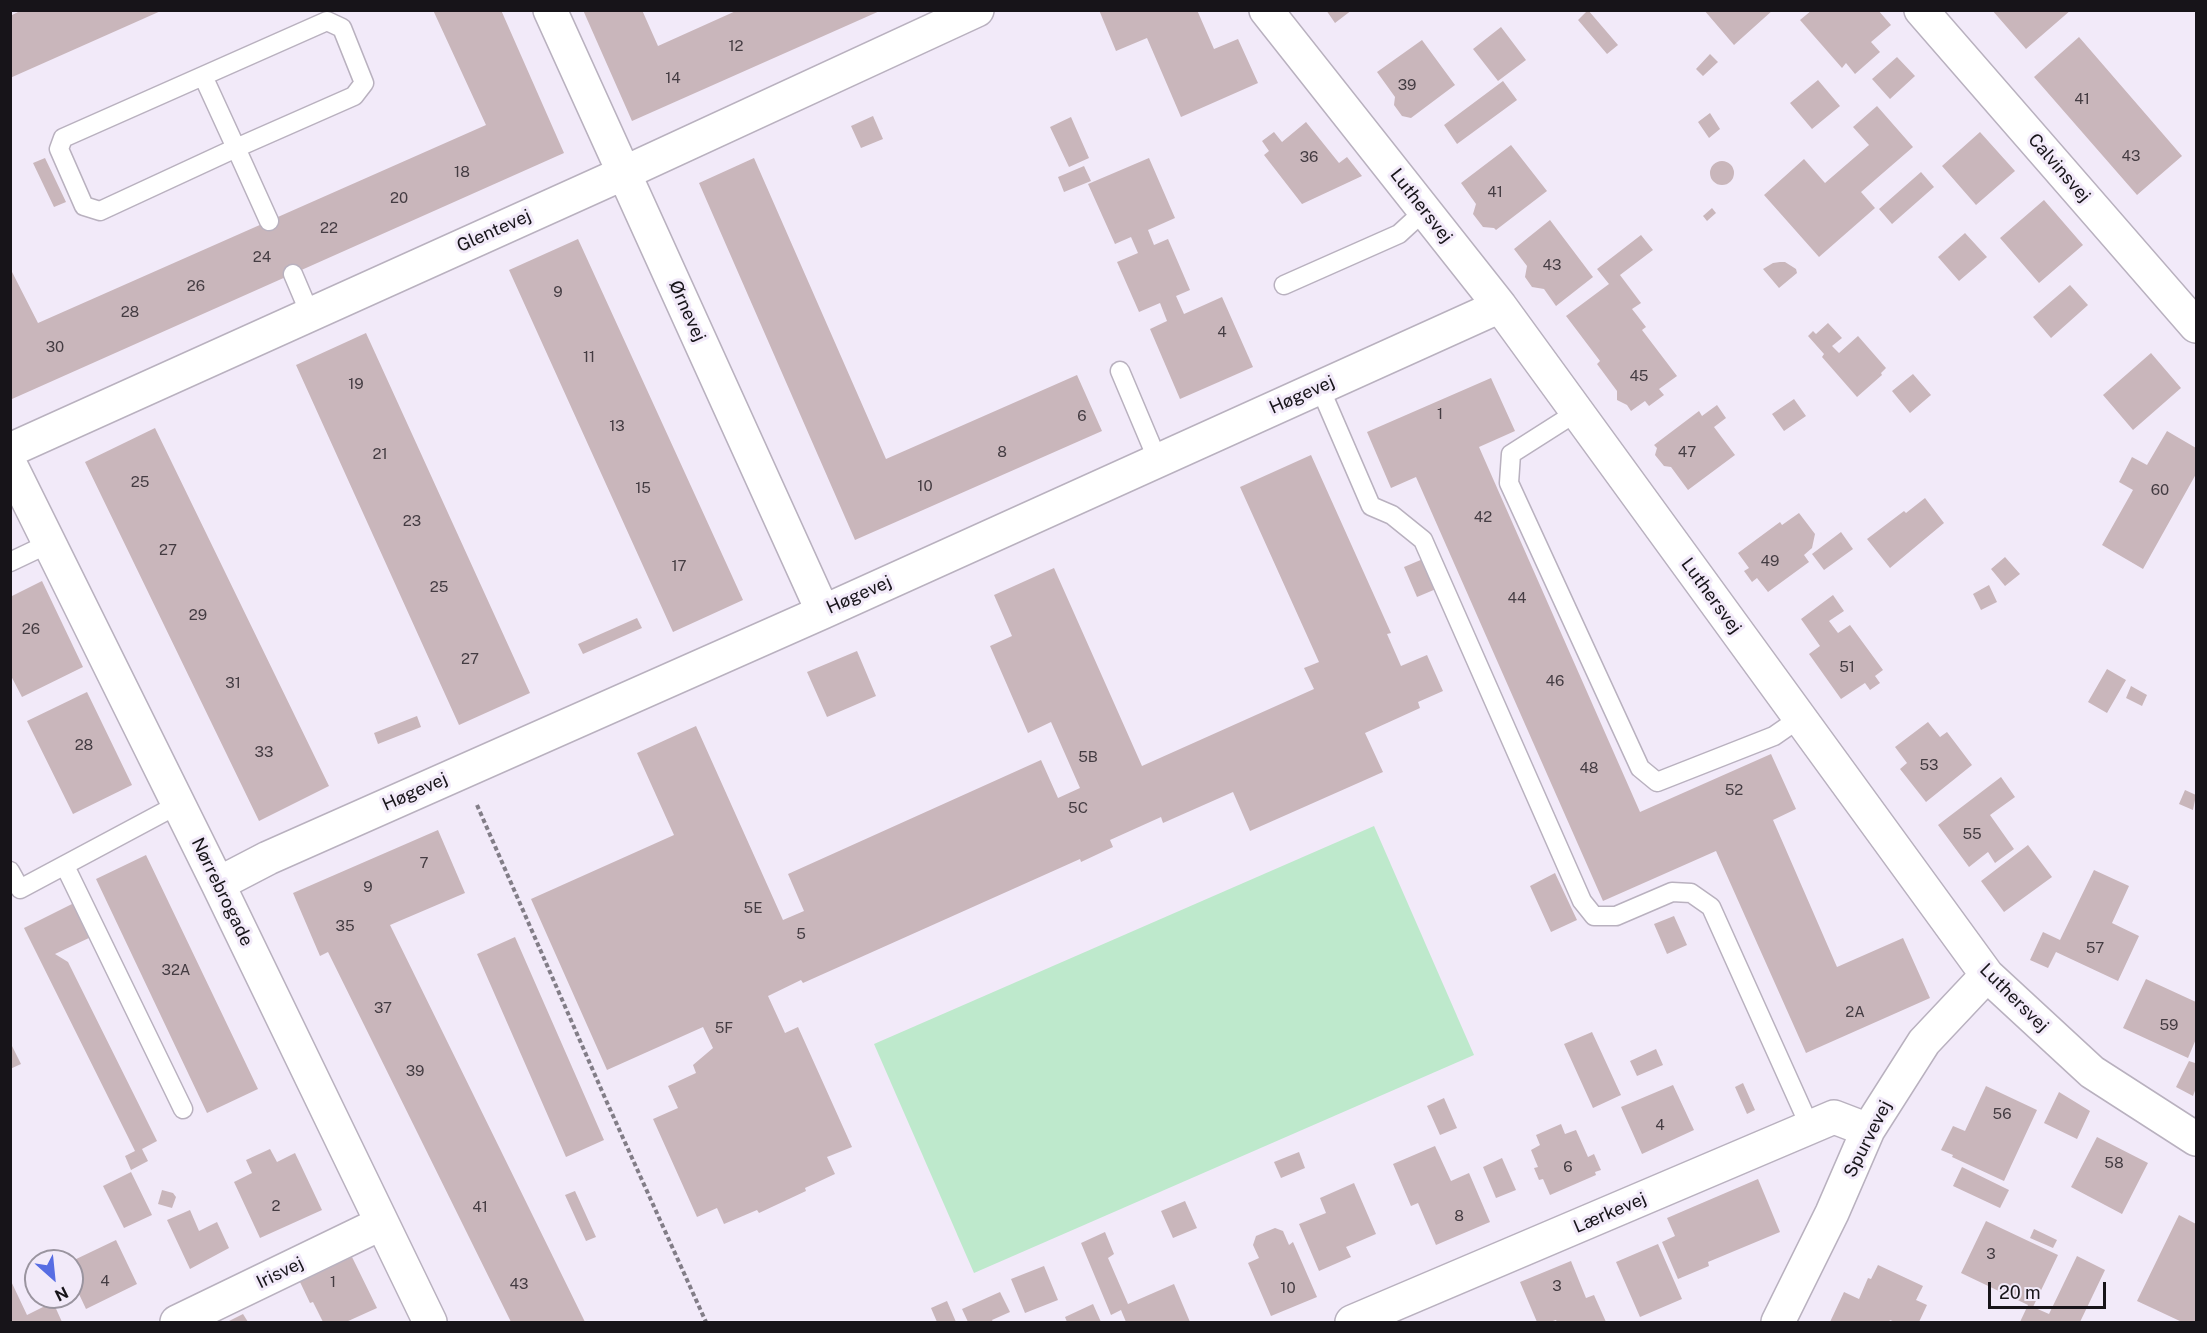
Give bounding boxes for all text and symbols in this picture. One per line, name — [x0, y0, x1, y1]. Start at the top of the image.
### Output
house number: 12 — [728, 37, 744, 55]
house number: 14 — [665, 69, 681, 87]
house number: 39 — [1398, 76, 1416, 94]
house number: 41 — [2074, 90, 2090, 108]
street label: Calvinsvej — [2023, 129, 2095, 207]
house number: 43 — [2122, 147, 2140, 165]
house number: 36 — [1300, 148, 1318, 166]
house number: 18 — [454, 163, 470, 181]
street label: Luthersvej — [1385, 165, 1457, 247]
house number: 41 — [1487, 183, 1503, 201]
house number: 20 — [390, 189, 408, 207]
street label: Glentevej — [454, 205, 534, 257]
house number: 22 — [320, 219, 338, 237]
house number: 24 — [253, 248, 271, 266]
house number: 43 — [1543, 256, 1561, 274]
house number: 26 — [187, 277, 205, 295]
street label: Ørnevej — [664, 277, 710, 345]
house number: 9 — [553, 283, 563, 301]
house number: 28 — [121, 303, 139, 321]
house number: 4 — [1217, 323, 1227, 341]
house number: 30 — [46, 338, 64, 356]
house number: 11 — [583, 348, 595, 366]
house number: 45 — [1630, 367, 1648, 385]
street label: Høgevej — [1266, 371, 1338, 419]
house number: 19 — [348, 375, 364, 393]
house number: 1 — [1437, 405, 1443, 423]
house number: 6 — [1077, 407, 1087, 425]
house number: 13 — [609, 417, 625, 435]
house number: 8 — [997, 443, 1007, 461]
house number: 47 — [1678, 443, 1696, 461]
house number: 21 — [372, 445, 388, 463]
house number: 25 — [131, 473, 149, 491]
house number: 10 — [917, 477, 933, 495]
house number: 15 — [635, 479, 651, 497]
house number: 60 — [2151, 481, 2169, 499]
house number: 42 — [1474, 508, 1492, 526]
house number: 23 — [403, 512, 421, 530]
house number: 27 — [159, 541, 177, 559]
house number: 49 — [1761, 552, 1779, 570]
street label: Luthersvej — [1676, 554, 1746, 638]
house number: 17 — [671, 557, 687, 575]
street label: Høgevej — [823, 571, 895, 619]
house number: 25 — [430, 578, 448, 596]
house number: 44 — [1508, 589, 1526, 607]
house number: 29 — [189, 606, 207, 624]
house number: 26 — [22, 620, 40, 638]
house number: 27 — [461, 650, 479, 668]
house number: 51 — [1839, 658, 1855, 676]
house number: 46 — [1546, 672, 1564, 690]
house number: 31 — [225, 674, 241, 692]
house number: 28 — [75, 736, 93, 754]
house number: 33 — [255, 743, 273, 761]
house number: 5B — [1078, 748, 1098, 766]
house number: 53 — [1919, 756, 1939, 774]
house number: 48 — [1579, 759, 1599, 777]
street label: Høgevej — [379, 768, 451, 816]
house number: 52 — [1725, 781, 1743, 799]
house number: 5C — [1068, 799, 1088, 817]
house number: 55 — [1962, 825, 1982, 843]
street label: Nørrebrogade — [186, 834, 258, 950]
house number: 7 — [419, 854, 429, 872]
house number: 9 — [363, 878, 373, 896]
house number: 5E — [744, 899, 762, 917]
house number: 35 — [335, 917, 355, 935]
house number: 5 — [796, 925, 806, 943]
house number: 57 — [2086, 939, 2104, 957]
street label: Luthersvej — [1975, 959, 2053, 1037]
house number: 32A — [161, 961, 191, 979]
house number: 37 — [374, 999, 392, 1017]
house number: 2A — [1845, 1003, 1865, 1021]
house number: 59 — [2160, 1016, 2178, 1034]
house number: 5F — [715, 1019, 733, 1037]
house number: 39 — [406, 1062, 424, 1080]
street label: Spurvevej — [1839, 1097, 1897, 1181]
house number: 56 — [1993, 1105, 2011, 1123]
house number: 4 — [1655, 1116, 1665, 1134]
house number: 58 — [2104, 1154, 2124, 1172]
house number: 6 — [1563, 1158, 1573, 1176]
street label: Lærkevej — [1570, 1188, 1650, 1238]
house number: 2 — [272, 1197, 280, 1215]
house number: 41 — [472, 1198, 488, 1216]
house number: 8 — [1454, 1207, 1464, 1225]
house number: 3 — [1986, 1245, 1996, 1263]
north arrow — [24, 1249, 84, 1309]
street label: Irisvej — [253, 1252, 307, 1294]
scale bar — [1991, 1270, 2110, 1308]
house number: 4 — [100, 1272, 110, 1290]
house number: 1 — [330, 1273, 336, 1291]
house number: 43 — [510, 1275, 528, 1293]
house number: 3 — [1552, 1277, 1562, 1295]
house number: 10 — [1280, 1279, 1296, 1297]
text: N — [52, 1282, 71, 1305]
text: 20 m — [1999, 1282, 2041, 1303]

